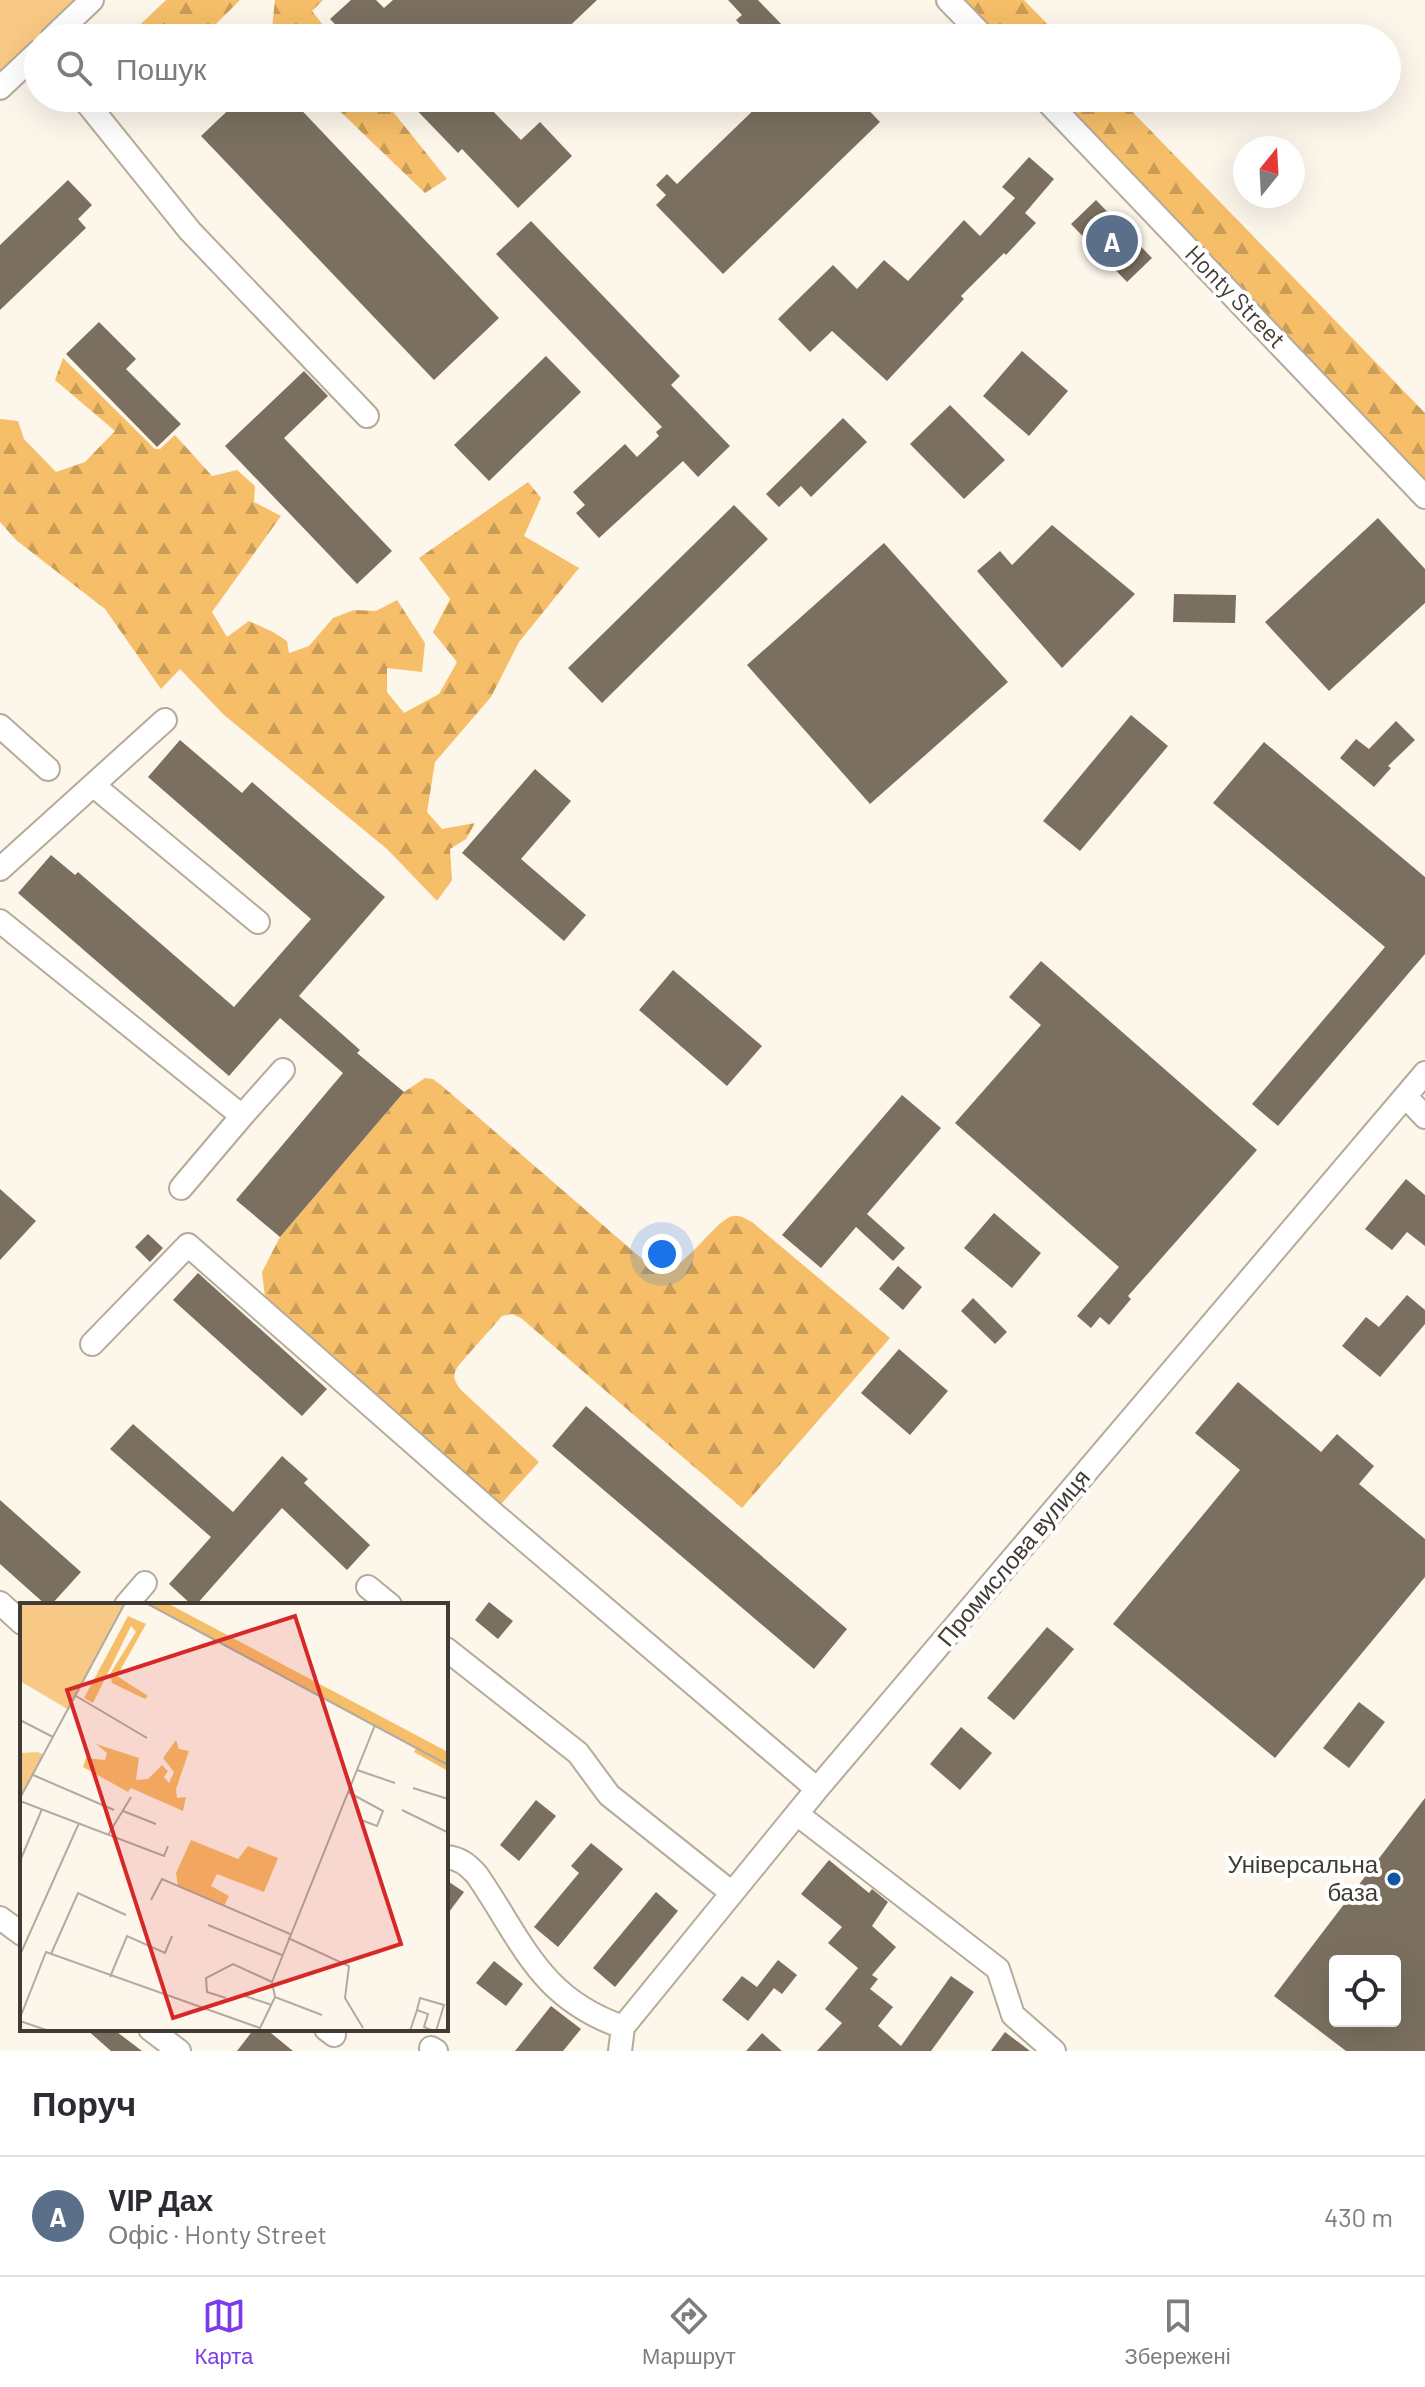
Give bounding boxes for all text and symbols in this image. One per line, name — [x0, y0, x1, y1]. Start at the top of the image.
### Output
search box — [24, 24, 1401, 112]
icon: search — [52, 46, 96, 90]
text: Пошук — [116, 50, 206, 86]
north arrow — [1233, 136, 1305, 208]
pin: A — [1086, 211, 1138, 271]
street label: Honty Street — [1180, 238, 1292, 353]
your location — [642, 1234, 682, 1274]
street label: Промислова вулиця — [930, 1463, 1095, 1651]
inset map — [20, 1603, 448, 2031]
place label: Універсальна база — [1228, 1849, 1379, 1906]
marker: Універсальна база — [1385, 1870, 1403, 1888]
map controls — [1329, 1955, 1401, 2027]
button: locate — [1329, 1955, 1401, 2027]
text: Поруч — [32, 2082, 136, 2123]
text: VIP Дах — [108, 2181, 213, 2217]
text: A — [49, 2201, 67, 2232]
text: 430 m — [1324, 2201, 1393, 2232]
text: Офіс · Honty Street — [108, 2218, 327, 2249]
tab: Карта — [194, 2294, 253, 2370]
tab: Маршрут — [642, 2294, 736, 2370]
tab: Збережені — [1125, 2294, 1231, 2370]

